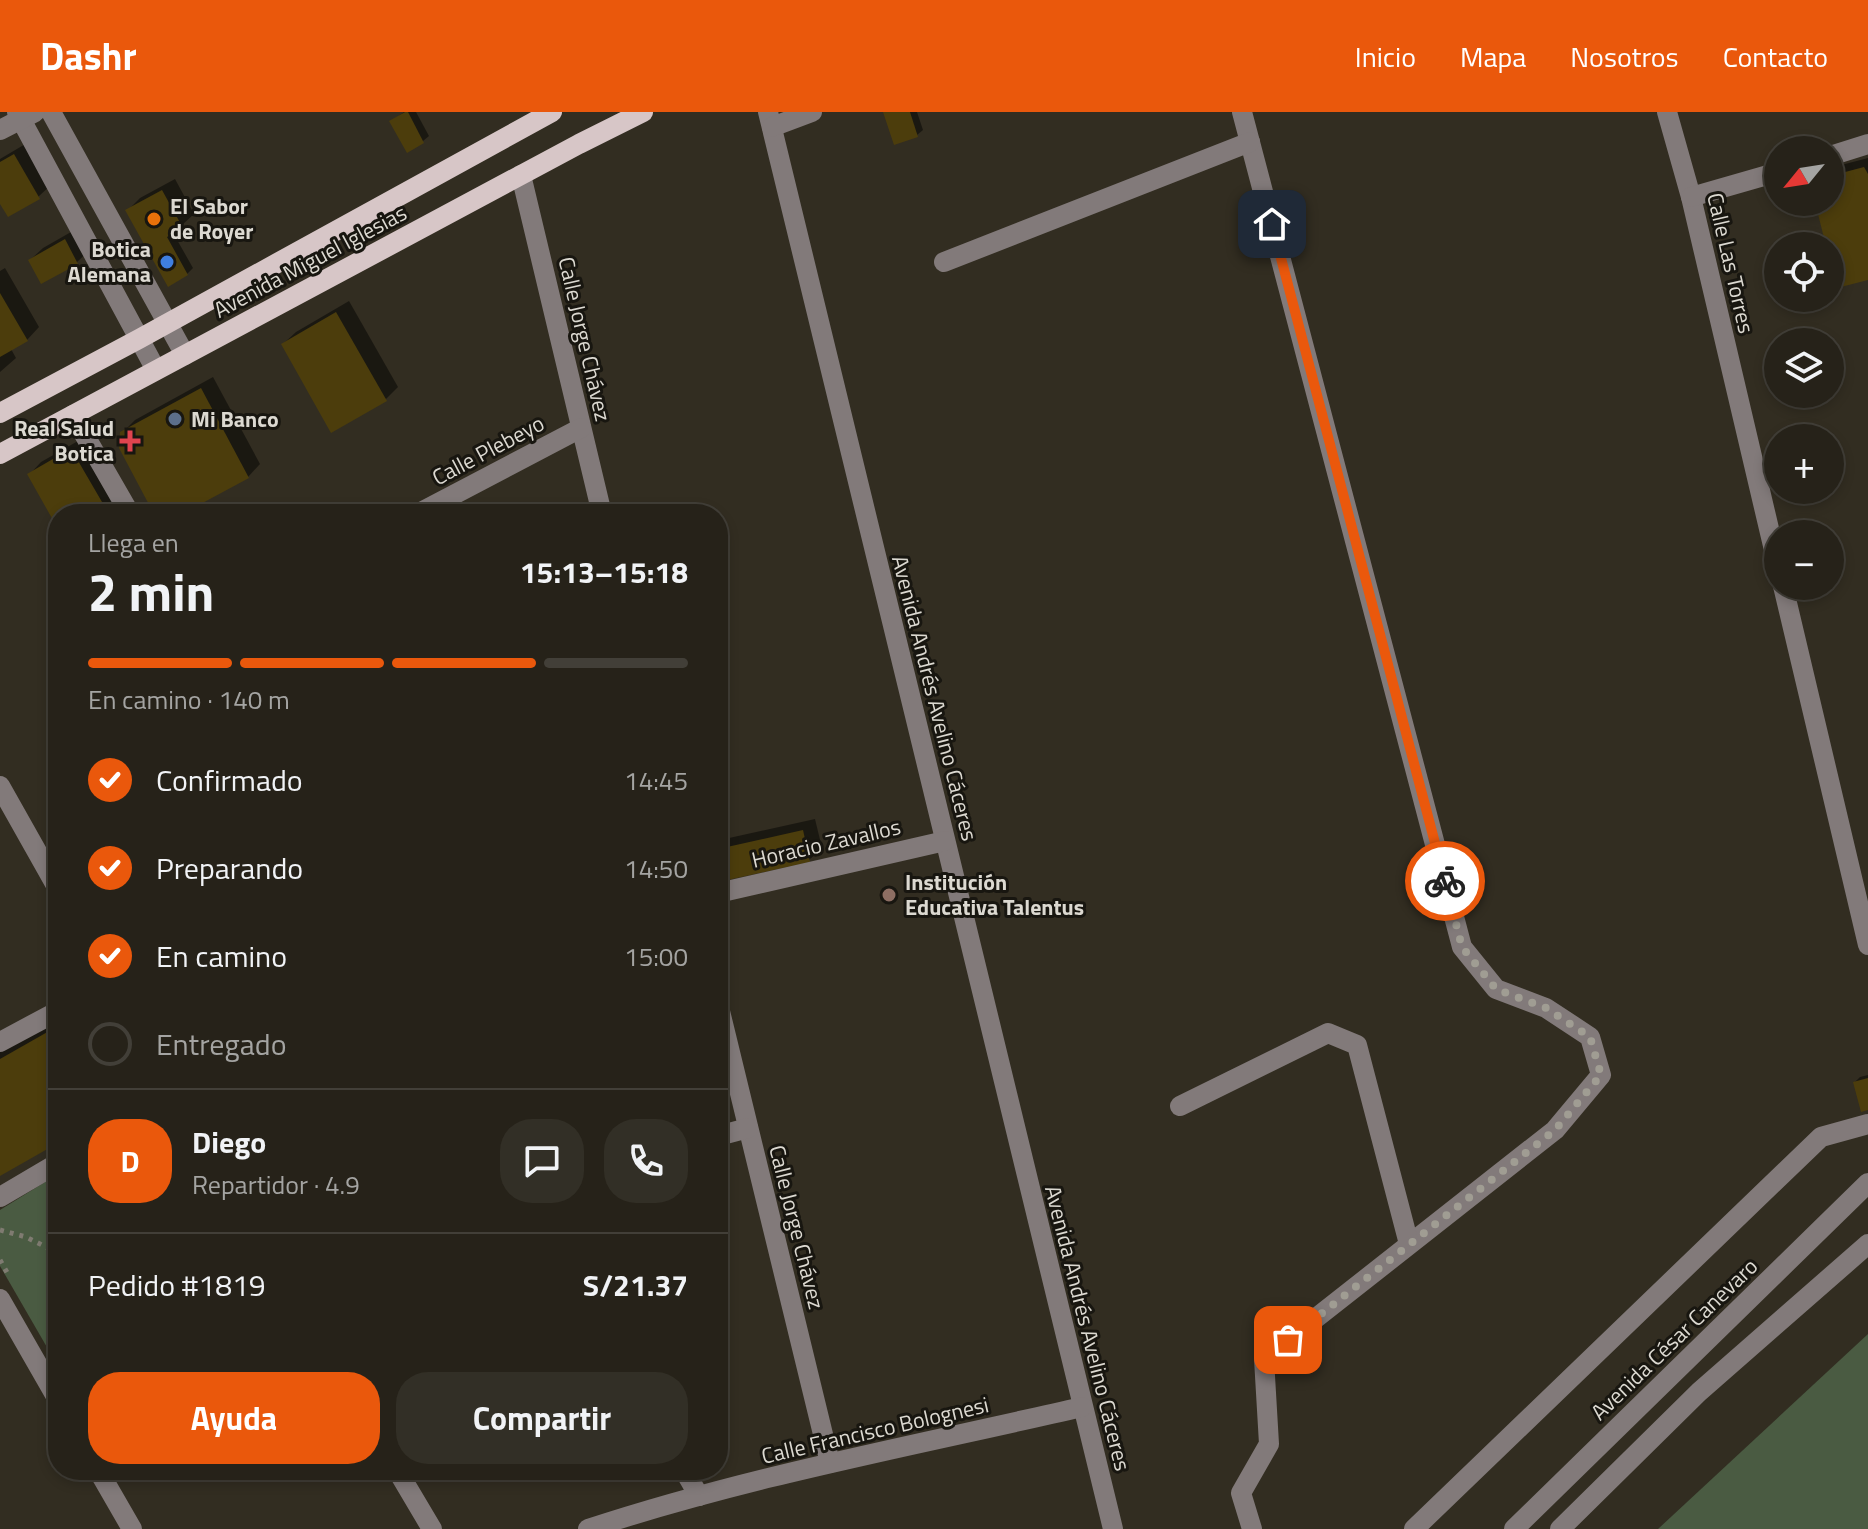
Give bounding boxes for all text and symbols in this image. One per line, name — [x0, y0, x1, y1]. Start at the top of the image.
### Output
text: Dashr — [40, 27, 137, 85]
text: Inicio — [1355, 35, 1416, 78]
text: Mapa — [1460, 35, 1526, 78]
text: Nosotros — [1570, 35, 1679, 78]
text: Contacto — [1723, 35, 1828, 78]
north arrow — [1764, 136, 1844, 216]
map controls — [1764, 136, 1844, 600]
place label: El Sabor de Royer — [170, 189, 253, 248]
street label: Calle Las Torres — [1698, 189, 1764, 337]
pin — [1238, 190, 1306, 258]
street label: Avenida Miguel Iglesias — [207, 196, 413, 326]
icon: home — [1250, 202, 1294, 246]
marker: El Sabor de Royer — [145, 210, 163, 228]
place label: Botica Alemana — [67, 232, 151, 291]
button: locate — [1764, 232, 1844, 312]
marker: Botica Alemana — [158, 253, 176, 271]
street label: Calle Jorge Chávez — [550, 253, 620, 425]
button: layers — [1764, 328, 1844, 408]
place label: Mi Banco — [191, 402, 279, 436]
street label: Calle Plebeyo — [426, 406, 550, 494]
marker: Mi Banco — [166, 410, 184, 428]
place label: Real Salud Botica — [14, 411, 114, 470]
button: + — [1764, 424, 1844, 504]
marker: Real Salud Botica — [121, 432, 139, 450]
button: − — [1764, 520, 1844, 600]
text: Llega en — [88, 523, 179, 562]
text: 15:13–15:18 — [520, 549, 688, 595]
text: 2 min — [88, 552, 214, 631]
street label: Avenida Andrés Avelino Cáceres — [883, 552, 987, 844]
text: En camino · 140 m — [88, 680, 290, 719]
text: Confirmado — [156, 757, 303, 803]
icon: check — [88, 758, 132, 802]
text: 14:45 — [624, 761, 688, 800]
street label: Horacio Zavallos — [748, 809, 904, 877]
courier — [1405, 841, 1485, 921]
text: Preparando — [156, 845, 303, 891]
icon: check — [88, 846, 132, 890]
text: 14:50 — [624, 849, 688, 888]
icon: bike — [1423, 859, 1467, 903]
place label: Institución Educativa Talentus — [905, 865, 1084, 924]
marker: Institución Educativa Talentus — [880, 886, 898, 904]
text: En camino — [156, 933, 287, 979]
icon: check — [88, 934, 132, 978]
text: 15:00 — [624, 937, 688, 976]
text: Entregado — [156, 1021, 287, 1067]
text: Diego — [192, 1119, 266, 1165]
button: chat — [500, 1119, 584, 1203]
button: phone — [604, 1119, 688, 1203]
text: D — [120, 1138, 140, 1184]
street label: Calle Jorge Chávez — [760, 1141, 834, 1313]
text: Repartidor · 4.9 — [192, 1165, 360, 1204]
street label: Avenida Andrés Avelino Cáceres — [1036, 1182, 1140, 1474]
street label: Avenida César Canevaro — [1583, 1250, 1765, 1428]
text: Pedido #1819 — [88, 1262, 266, 1308]
text: S/21.37 — [583, 1262, 688, 1308]
pin — [1254, 1306, 1322, 1374]
icon: bag — [1266, 1318, 1310, 1362]
button: Ayuda — [88, 1372, 380, 1464]
button: Compartir — [396, 1372, 688, 1464]
street label: Calle Francisco Bolognesi — [758, 1387, 992, 1473]

